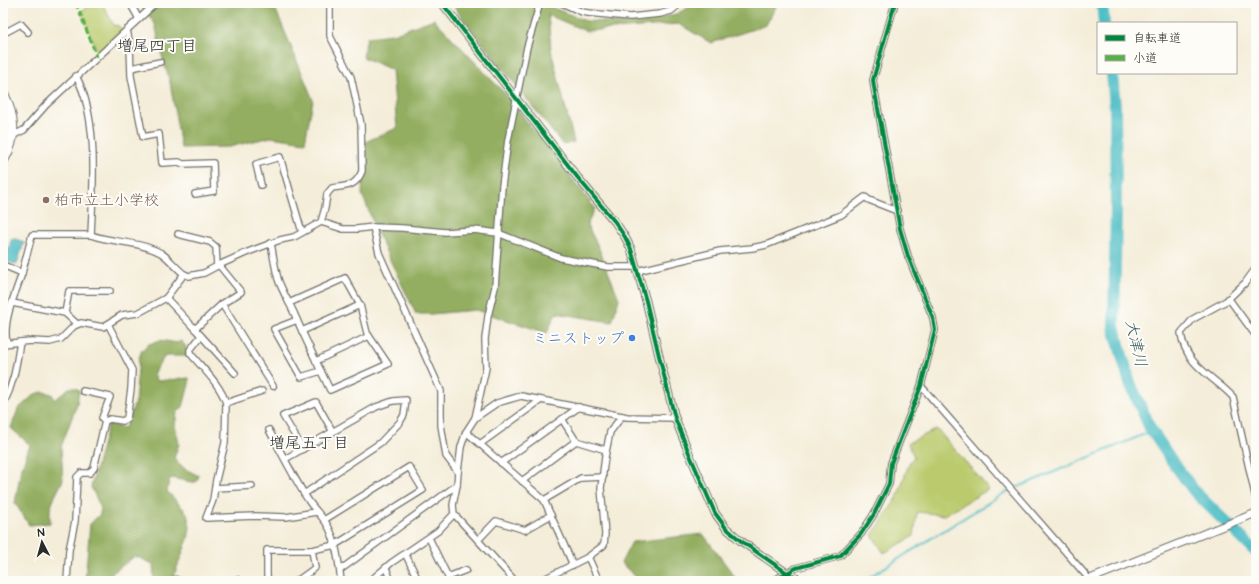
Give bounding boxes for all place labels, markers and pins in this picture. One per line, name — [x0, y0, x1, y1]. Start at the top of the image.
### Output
place label: 柏市立土小学校 — [54, 190, 159, 211]
marker: 柏市立土小学校 — [41, 195, 51, 205]
place label: ミニストップ — [532, 328, 624, 349]
marker: ミニストップ — [627, 333, 637, 343]

